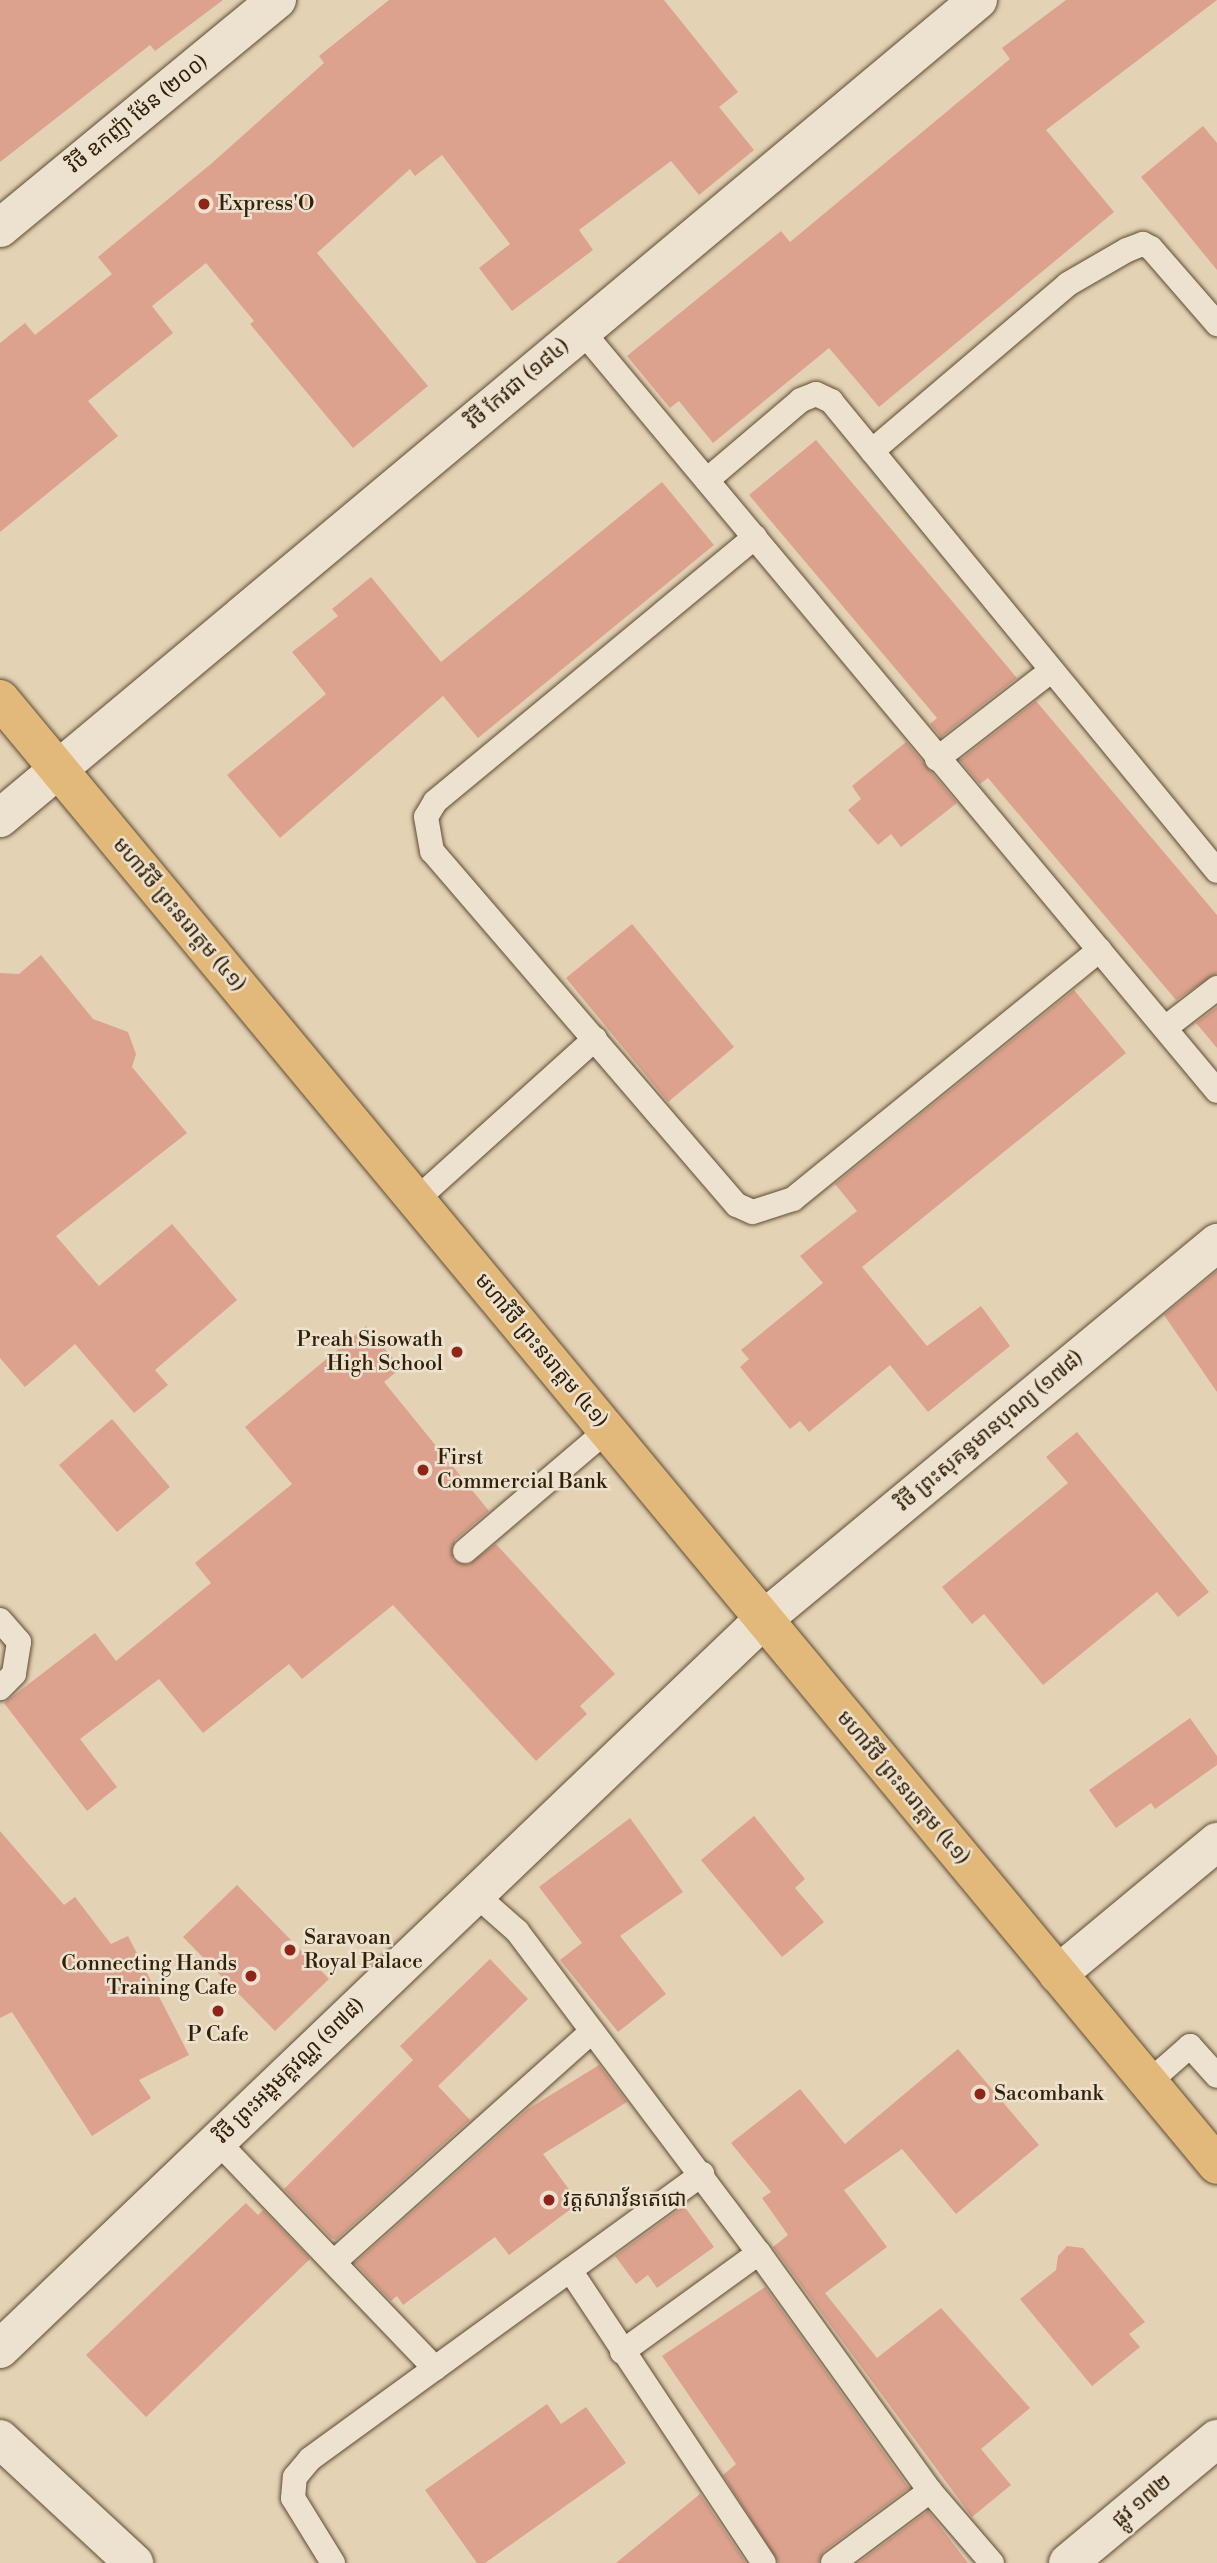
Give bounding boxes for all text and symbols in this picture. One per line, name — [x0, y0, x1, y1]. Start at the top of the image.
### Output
street label: វិថី ឧកញ៉ា ម៉ែន (២០០) — [62, 49, 214, 179]
place label: Express'O — [218, 191, 314, 217]
marker: Express'O — [196, 196, 212, 212]
street label: វិថី កែវជា (១៨៤) — [461, 333, 575, 435]
street label: មហាវិថី ព្រះនរោត្តម (៤១) — [107, 833, 251, 997]
street label: មហាវិថី ព្រះនរោត្តម (៤១) — [469, 1269, 613, 1433]
place label: Preah Sisowath High School — [297, 1327, 443, 1377]
marker: Preah Sisowath High School — [449, 1344, 465, 1360]
street label: វិថី ព្រះសុគន្ធមានបុណ្យ (១៧៨) — [891, 1345, 1089, 1517]
place label: First Commercial Bank — [437, 1445, 607, 1495]
marker: First Commercial Bank — [415, 1462, 431, 1478]
street label: មហាវិថី ព្រះនរោត្តម (៤១) — [831, 1706, 975, 1870]
place label: Saravoan Royal Palace — [304, 1925, 423, 1975]
marker: Saravoan Royal Palace — [282, 1942, 298, 1958]
place label: Connecting Hands Training Cafe — [61, 1951, 237, 2001]
marker: Connecting Hands Training Cafe — [243, 1968, 259, 1984]
street label: វិថី ព្រះអង្គមគ្គវណ្ណ (១៧៨) — [210, 1993, 370, 2149]
marker: P Cafe — [210, 2003, 226, 2019]
place label: P Cafe — [187, 2022, 249, 2048]
place label: Sacombank — [994, 2081, 1104, 2107]
marker: Sacombank — [972, 2086, 988, 2102]
place label: វត្តសារាវ័នតេជោ — [563, 2187, 687, 2213]
marker: វត្តសារាវ័នតេជោ — [541, 2192, 557, 2208]
street label: ផ្លូវ ១៧២ — [1107, 2469, 1177, 2533]

